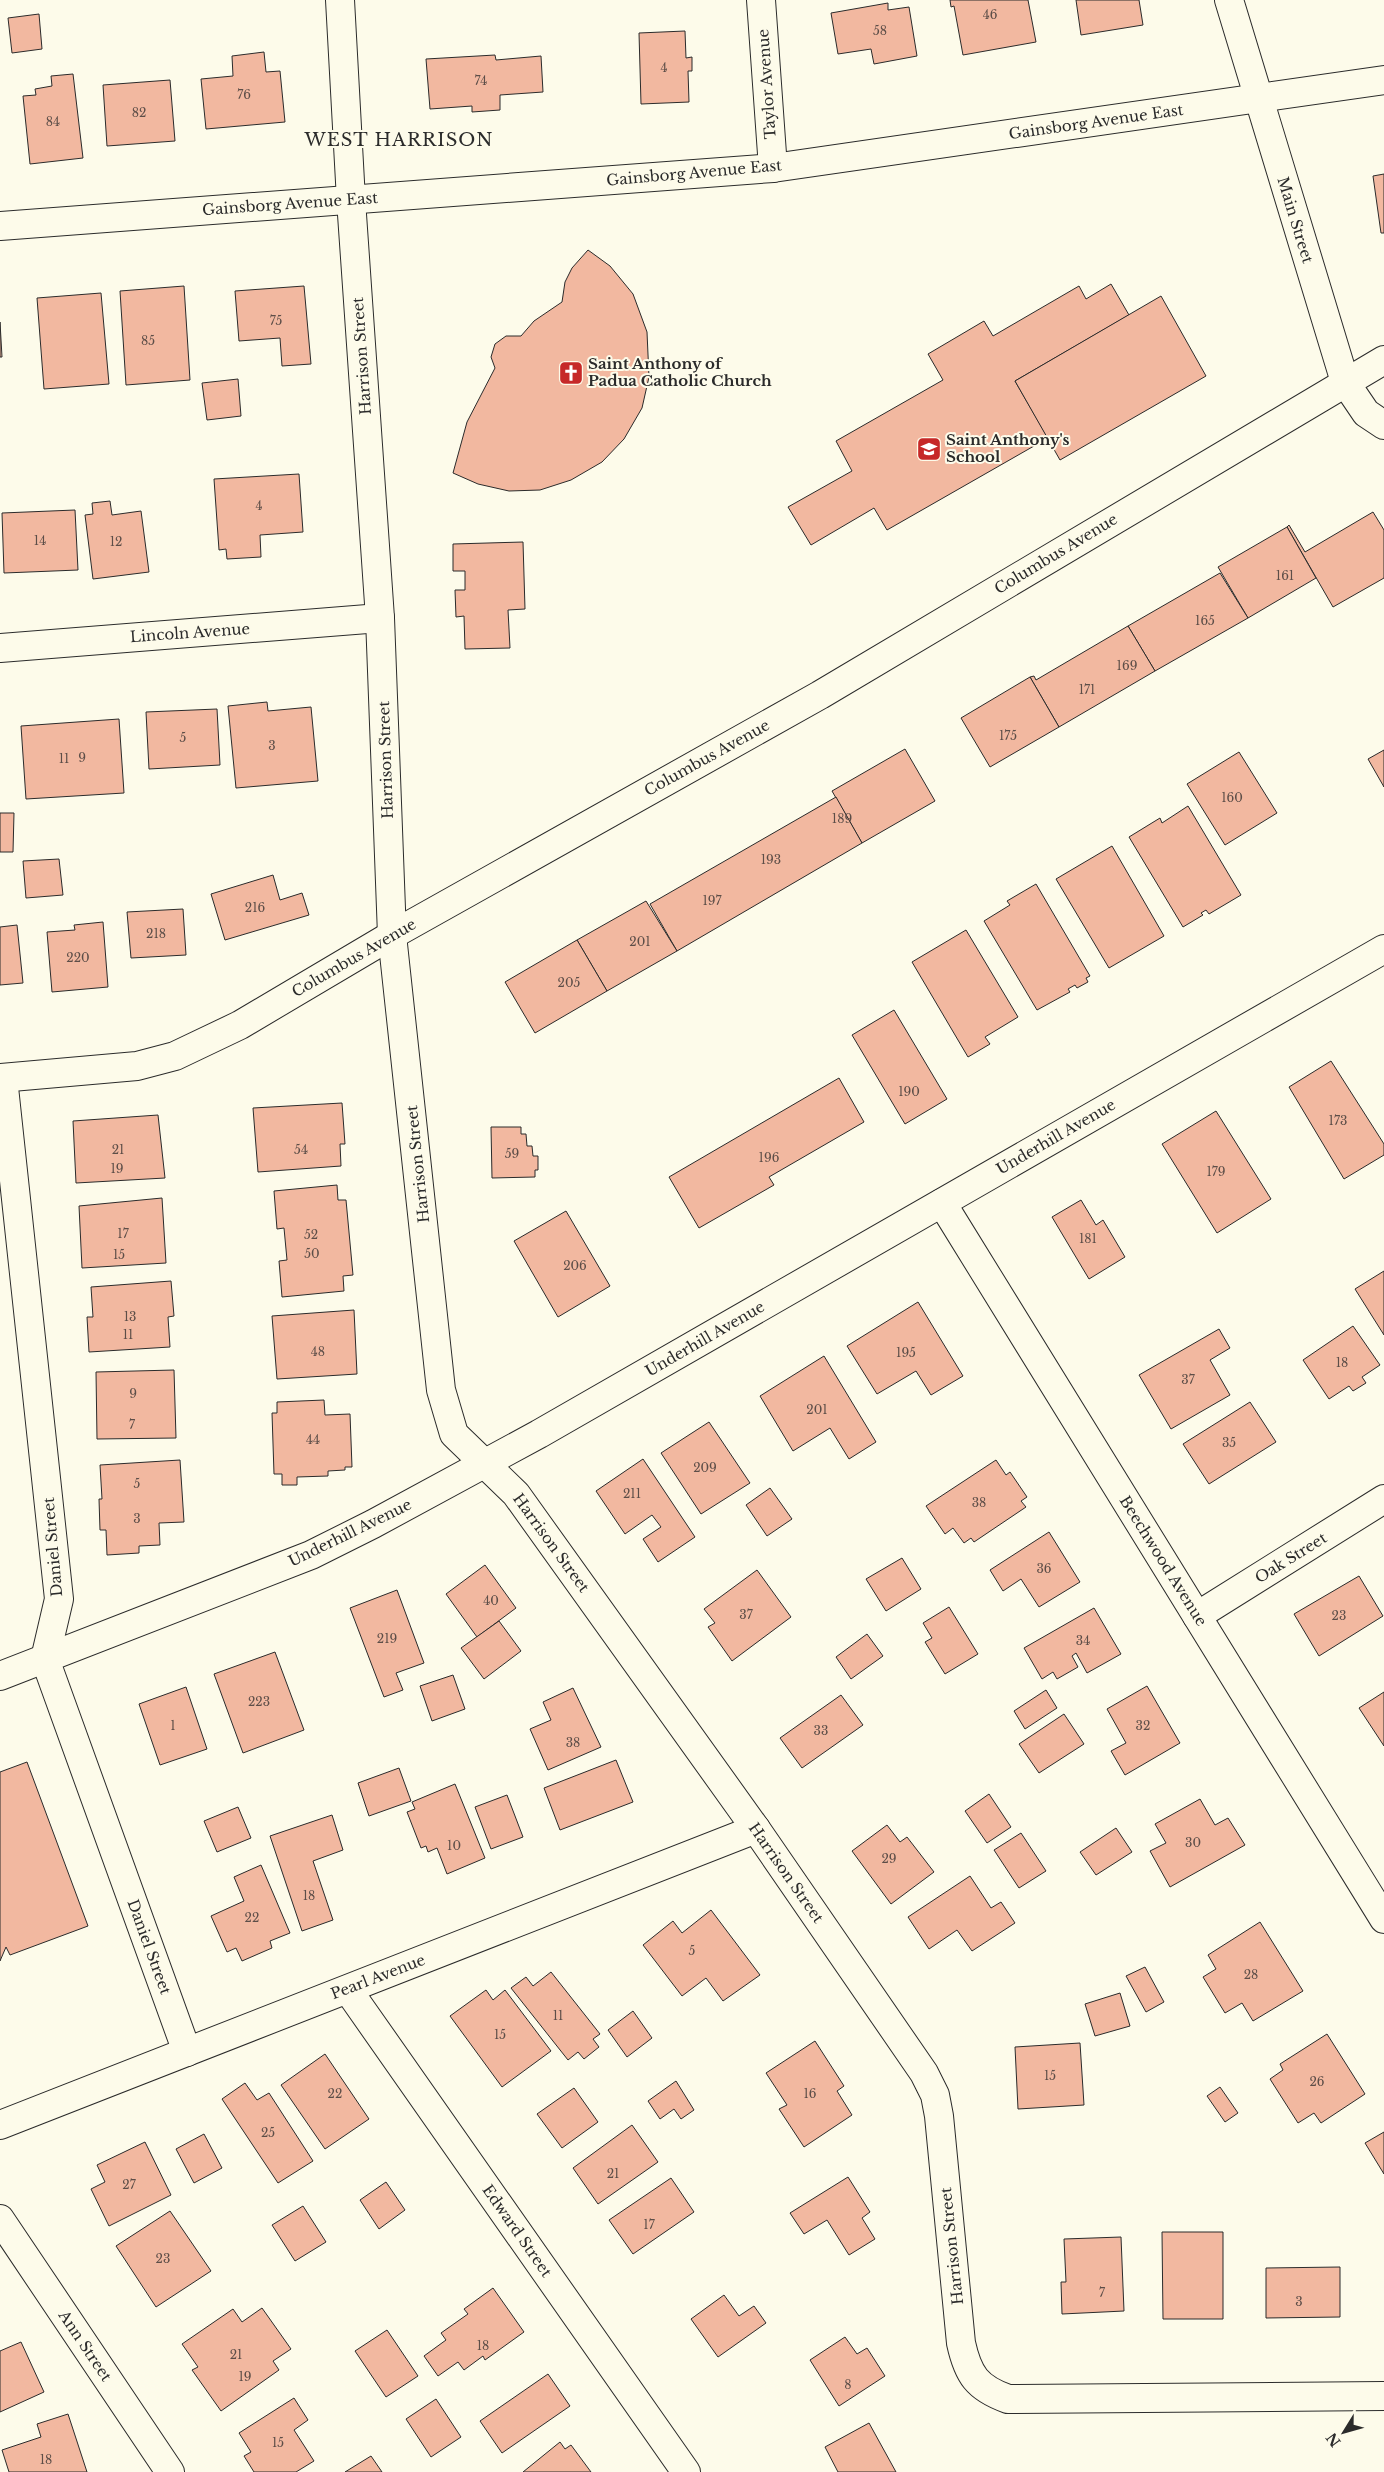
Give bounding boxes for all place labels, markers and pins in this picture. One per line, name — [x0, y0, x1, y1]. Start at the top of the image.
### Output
place label: Saint Anthony of Padua Catholic Church — [588, 354, 772, 390]
church icon: Saint Anthony of Padua Catholic Church — [558, 360, 584, 386]
place label: Saint Anthony's School — [946, 430, 1070, 466]
school or university icon: Saint Anthony's School — [916, 436, 942, 462]

